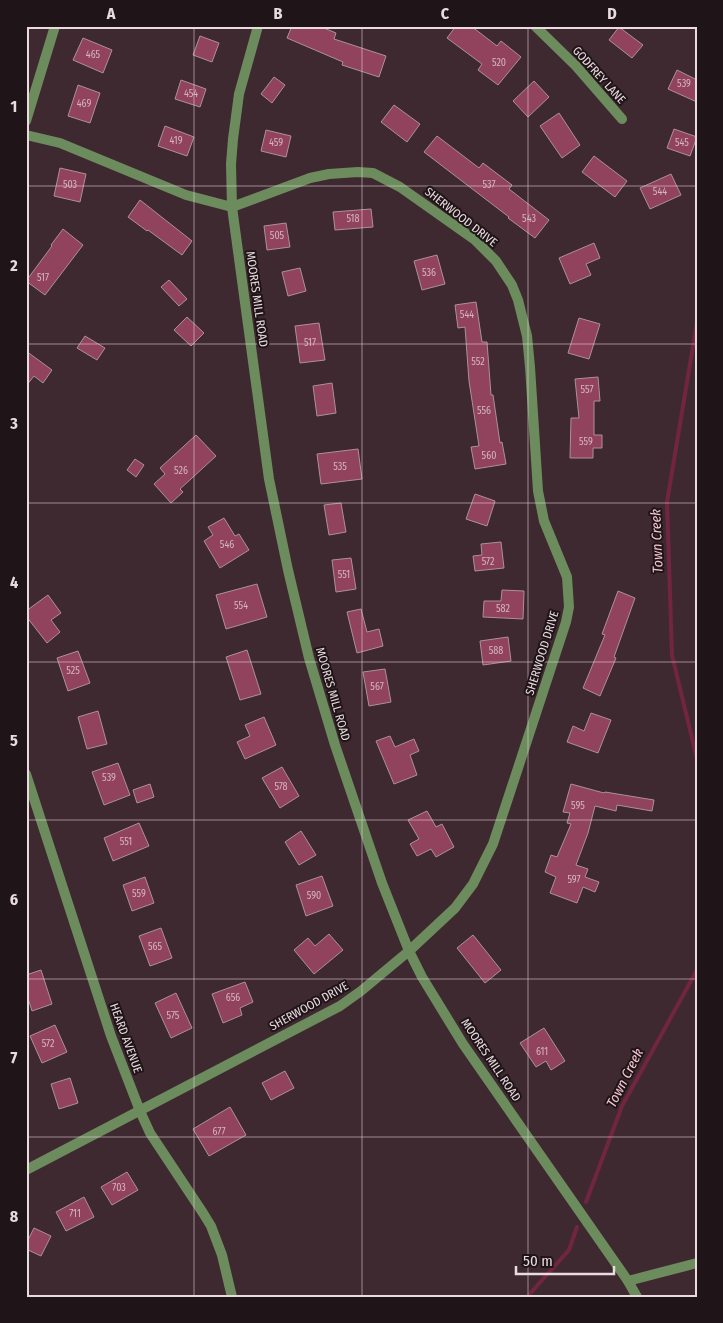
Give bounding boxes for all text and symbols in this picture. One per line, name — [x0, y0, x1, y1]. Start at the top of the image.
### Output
text: A — [106, 4, 116, 23]
text: B — [274, 4, 283, 23]
text: C — [441, 4, 450, 23]
text: D — [607, 4, 617, 23]
street label: GODFREY LANE — [570, 44, 629, 107]
house number: 465 — [86, 49, 101, 61]
house number: 520 — [492, 57, 506, 69]
house number: 539 — [677, 78, 691, 90]
house number: 454 — [184, 88, 198, 100]
text: 1 — [11, 97, 17, 116]
house number: 469 — [77, 98, 91, 110]
house number: 419 — [169, 135, 183, 147]
house number: 459 — [269, 137, 283, 149]
house number: 545 — [675, 137, 689, 149]
house number: 503 — [63, 179, 78, 191]
house number: 537 — [482, 179, 496, 191]
street label: SHERWOOD DRIVE — [422, 185, 500, 250]
house number: 544 — [653, 186, 667, 198]
house number: 518 — [347, 213, 360, 225]
house number: 543 — [522, 213, 536, 225]
house number: 505 — [270, 230, 285, 242]
street label: MOORES MILL ROAD — [243, 250, 271, 348]
text: 2 — [9, 256, 18, 275]
house number: 536 — [422, 267, 436, 279]
house number: 517 — [37, 272, 49, 284]
house number: 544 — [460, 309, 474, 321]
house number: 517 — [304, 337, 316, 349]
house number: 552 — [471, 356, 485, 368]
house number: 557 — [581, 384, 593, 396]
house number: 556 — [477, 405, 491, 417]
text: 3 — [9, 414, 18, 433]
house number: 559 — [579, 436, 593, 448]
house number: 560 — [482, 450, 496, 462]
house number: 535 — [333, 461, 347, 473]
house number: 526 — [174, 465, 188, 477]
water label: Town Creek — [647, 509, 667, 573]
house number: 546 — [220, 539, 234, 551]
house number: 572 — [482, 556, 495, 568]
house number: 551 — [338, 569, 350, 581]
text: 4 — [10, 573, 18, 592]
house number: 554 — [234, 600, 248, 612]
house number: 582 — [496, 603, 511, 615]
street label: SHERWOOD DRIVE — [522, 609, 562, 697]
house number: 588 — [489, 645, 503, 657]
street label: MOORES MILL ROAD — [313, 646, 353, 742]
house number: 525 — [66, 665, 80, 677]
house number: 567 — [370, 681, 384, 693]
text: 5 — [10, 731, 18, 750]
house number: 539 — [102, 772, 116, 784]
house number: 578 — [274, 781, 288, 793]
house number: 595 — [571, 800, 585, 812]
house number: 551 — [120, 836, 132, 848]
house number: 597 — [567, 874, 581, 886]
house number: 559 — [132, 888, 146, 900]
text: 6 — [10, 890, 18, 909]
house number: 590 — [307, 890, 321, 902]
house number: 565 — [148, 941, 162, 953]
street label: SHERWOOD DRIVE — [267, 978, 351, 1033]
house number: 656 — [226, 992, 240, 1004]
street label: HEARD AVENUE — [107, 1001, 145, 1075]
house number: 575 — [167, 1010, 180, 1022]
street label: MOORES MILL ROAD — [458, 1016, 524, 1104]
house number: 572 — [42, 1038, 55, 1050]
house number: 611 — [536, 1046, 548, 1058]
water label: Town Creek — [603, 1046, 647, 1110]
text: 7 — [11, 1048, 18, 1067]
house number: 677 — [213, 1126, 225, 1138]
house number: 703 — [112, 1182, 126, 1194]
text: 8 — [10, 1207, 19, 1226]
house number: 711 — [69, 1208, 81, 1220]
scale bar — [516, 1243, 613, 1275]
text: 50 m — [523, 1252, 553, 1270]

